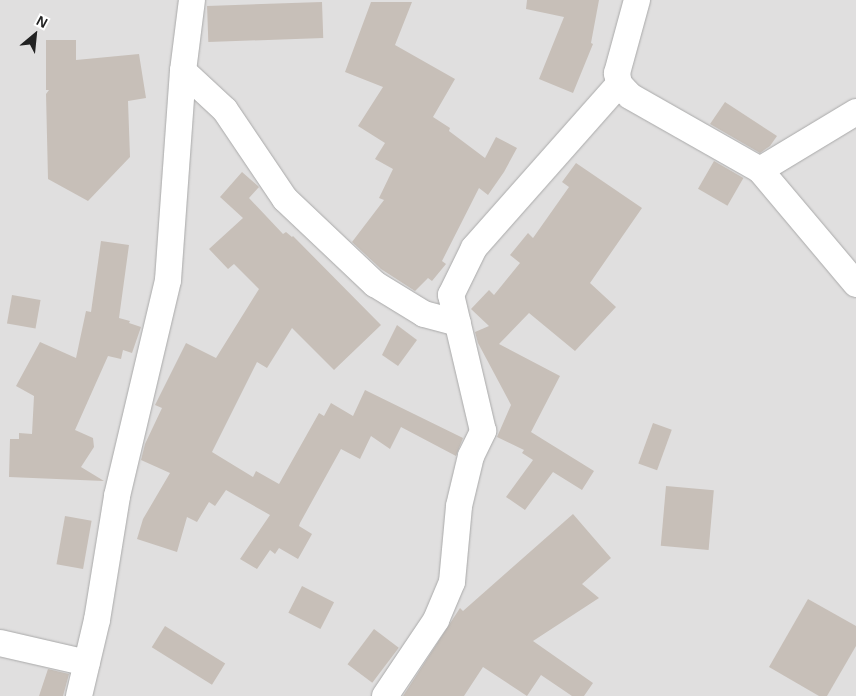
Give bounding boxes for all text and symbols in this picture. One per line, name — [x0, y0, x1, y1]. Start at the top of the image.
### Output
north arrow — [10, 10, 60, 60]
text: N — [34, 12, 50, 31]

